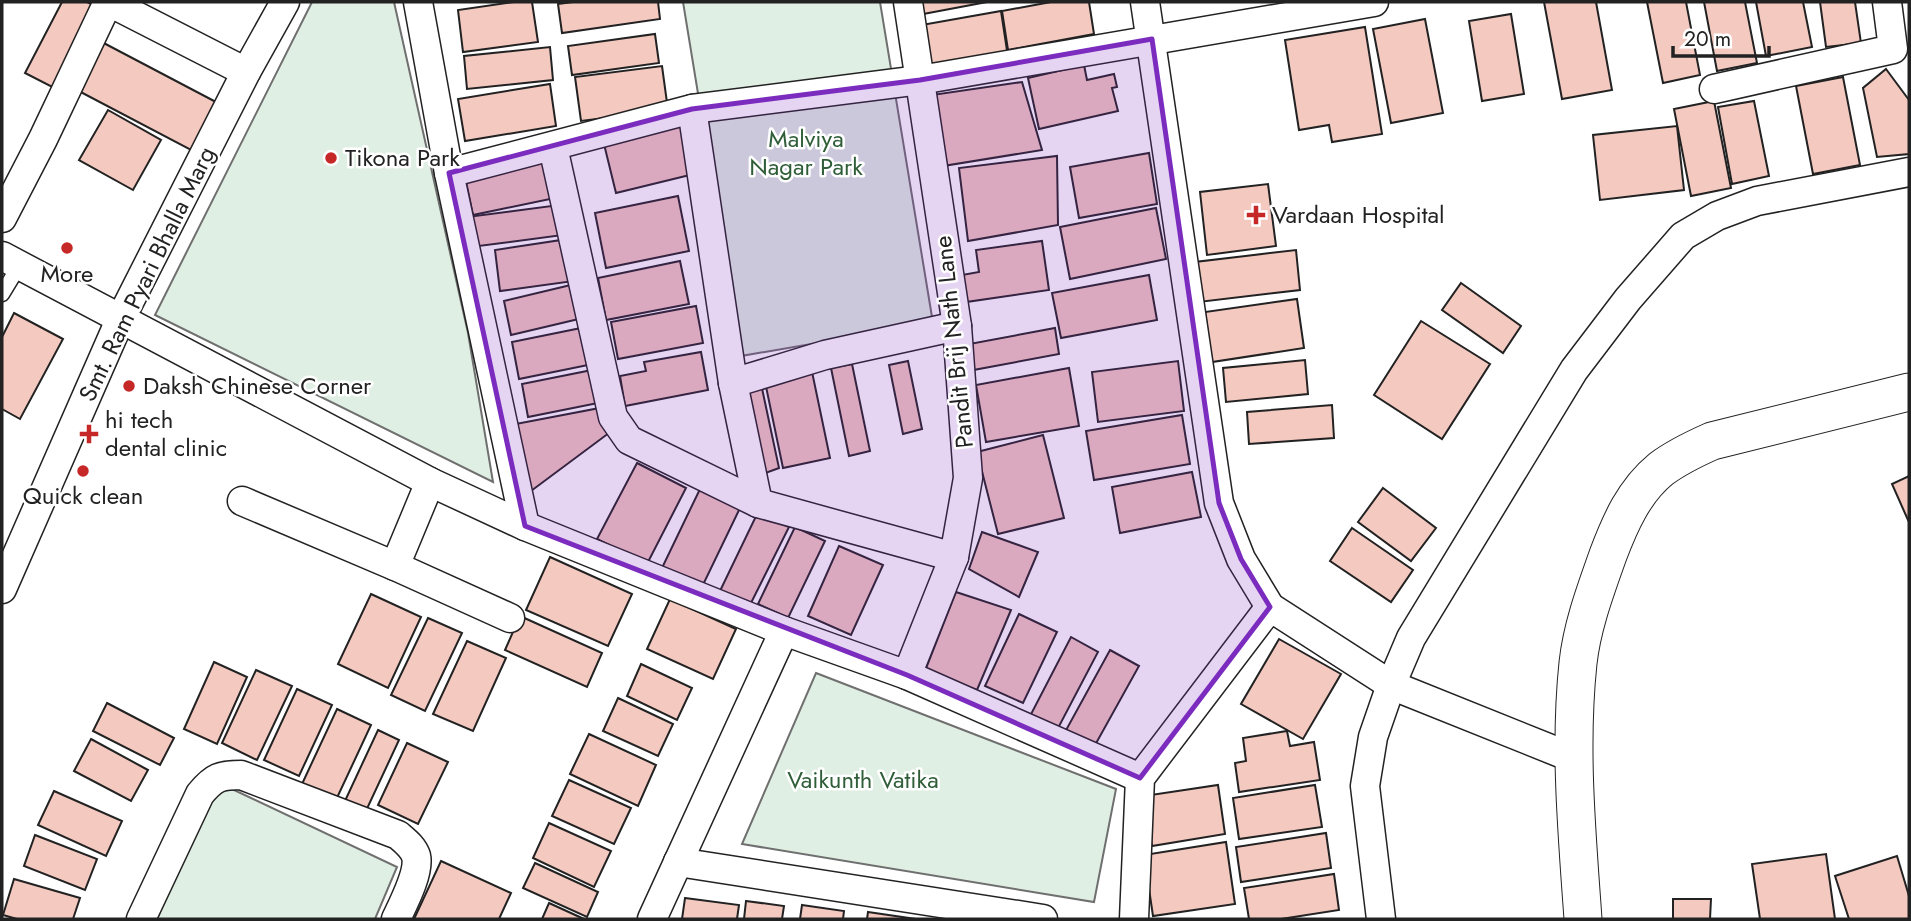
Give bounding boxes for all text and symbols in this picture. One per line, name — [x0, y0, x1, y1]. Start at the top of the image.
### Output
scale bar — [1673, 14, 1769, 58]
text: 20 m — [1684, 24, 1731, 54]
park label: Malviya Nagar Park — [749, 121, 863, 184]
street label: Smt. Ram Pyari Bhalla Marg — [70, 140, 224, 407]
place label: Tikona Park — [345, 140, 460, 175]
marker: Tikona Park — [323, 150, 339, 166]
place label: Vardaan Hospital — [1272, 197, 1444, 232]
marker: Vardaan Hospital — [1246, 205, 1266, 225]
street label: Pandit Brij Nath Lane — [925, 234, 982, 450]
marker: More — [59, 240, 75, 256]
place label: More — [41, 256, 93, 291]
place label: Daksh Chinese Corner — [143, 368, 372, 403]
marker: Daksh Chinese Corner — [121, 378, 137, 394]
place label: hi tech dental clinic — [105, 402, 227, 465]
marker: hi tech dental clinic — [79, 424, 99, 444]
marker: Quick clean — [75, 463, 91, 479]
place label: Quick clean — [23, 478, 143, 513]
park label: Vaikunth Vatika — [787, 762, 939, 797]

